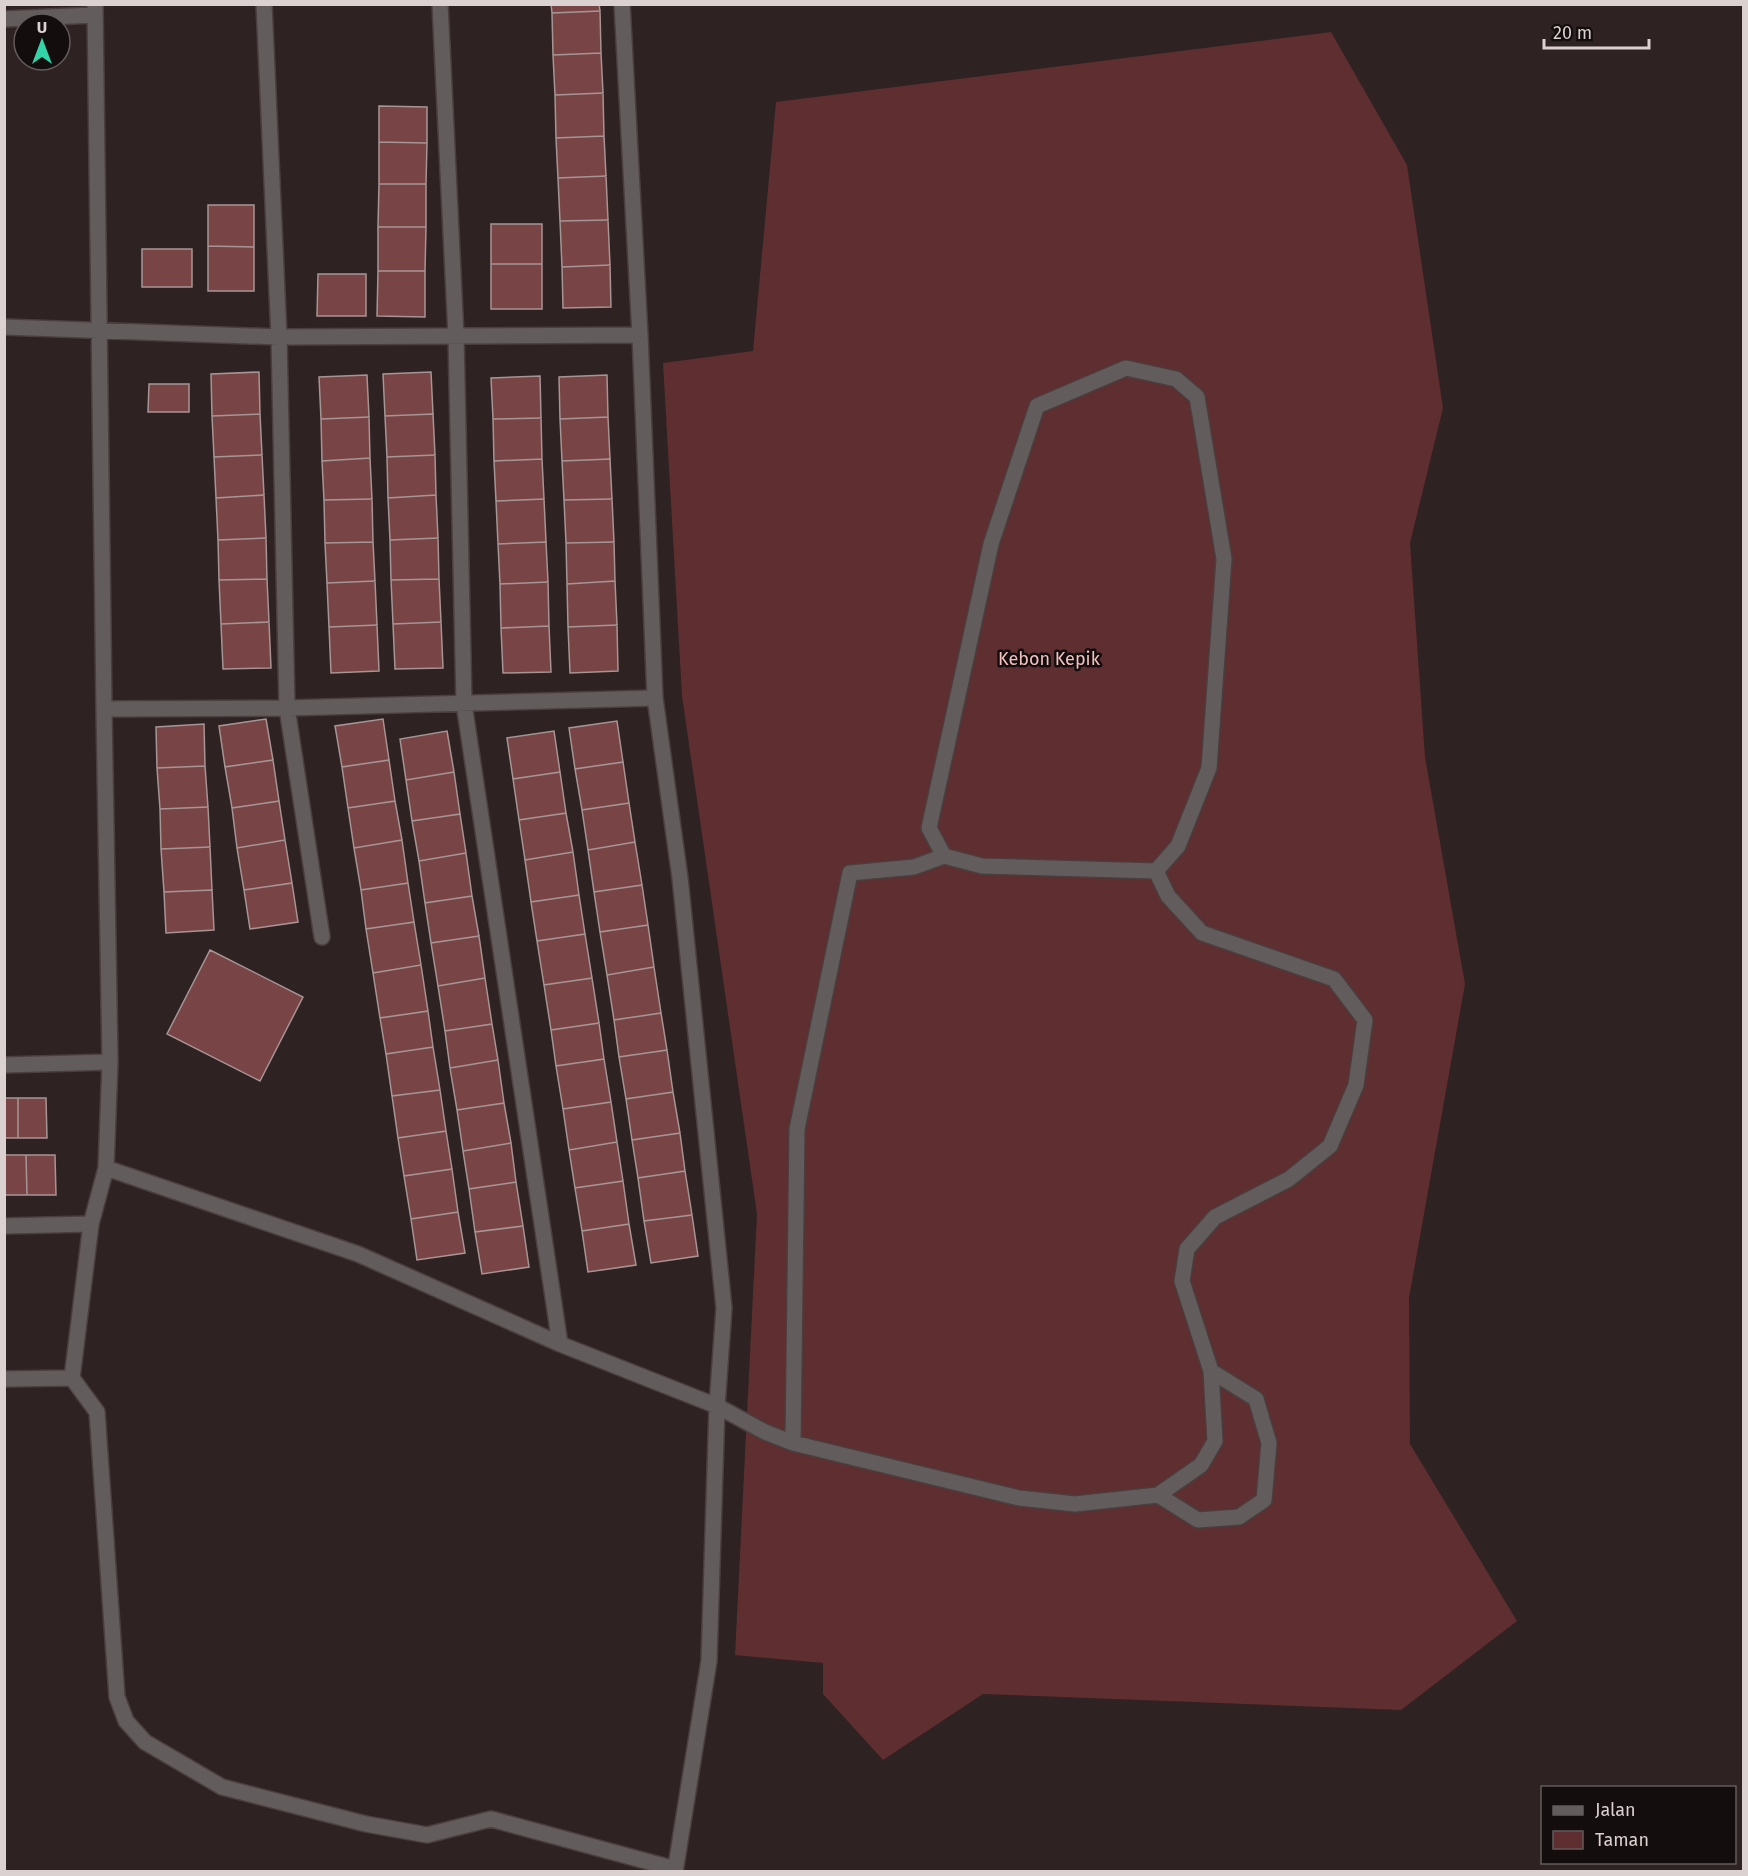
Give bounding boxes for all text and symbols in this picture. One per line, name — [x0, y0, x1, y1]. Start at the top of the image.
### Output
north arrow — [12, 12, 72, 72]
scale bar — [1544, 12, 1649, 50]
text: U — [37, 18, 47, 37]
text: 20 m — [1553, 22, 1592, 44]
park label: Kebon Kepik — [998, 648, 1101, 670]
legend — [1541, 1786, 1736, 1864]
text: Jalan — [1595, 1799, 1636, 1821]
text: Taman — [1595, 1829, 1649, 1851]

